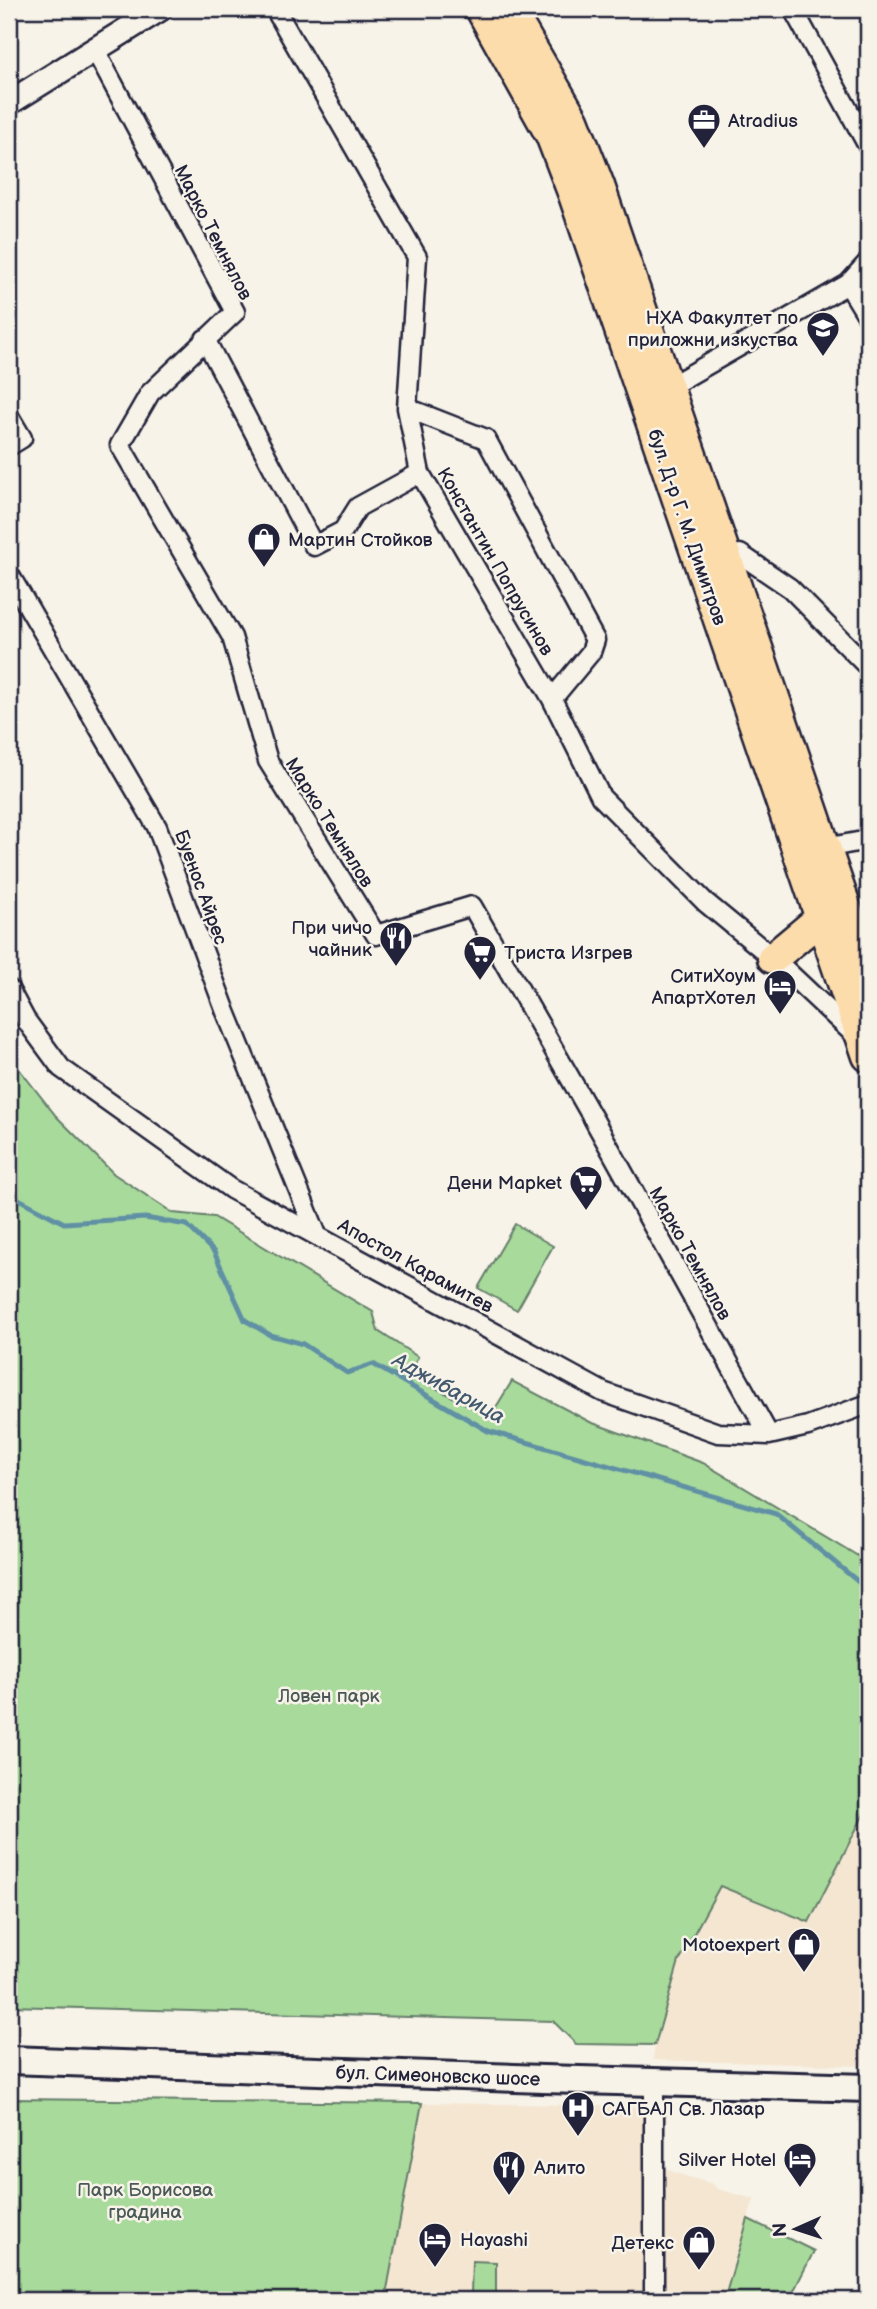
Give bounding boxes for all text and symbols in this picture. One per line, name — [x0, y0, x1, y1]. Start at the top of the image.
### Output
office icon: Atradius — [685, 101, 723, 150]
place label: Atradius — [728, 110, 798, 133]
street label: Марко Темнялов — [169, 161, 257, 304]
place label: НХА Факултет по приложни изкуства — [628, 307, 798, 352]
school or university icon: НХА Факултет по приложни изкуства — [804, 309, 842, 358]
street label: бул. Д-р Г. М. Димитров — [642, 427, 731, 629]
street label: Константин Попрусинов — [431, 464, 558, 660]
shop icon: Мартин Стойков — [245, 520, 283, 569]
place label: Мартин Стойков — [288, 529, 433, 552]
street label: Марко Темнялов — [280, 754, 378, 892]
street label: Буенос Айрес — [169, 827, 232, 949]
place label: При чичо чайник — [291, 917, 372, 962]
restaurant icon: При чичо чайник — [377, 919, 415, 968]
supermarket icon: Триста Изгрев — [461, 933, 499, 982]
place label: Триста Изгрев — [504, 942, 632, 965]
place label: СитиХоум АпартХотел — [651, 965, 756, 1010]
hotel icon: СитиХоум АпартХотел — [761, 967, 799, 1016]
supermarket icon: Дени Mapket — [567, 1163, 605, 1212]
place label: Дени Mapket — [447, 1172, 562, 1195]
street label: Марко Темнялов — [644, 1183, 736, 1324]
street label: Апостол Карамитев — [333, 1214, 497, 1319]
water label: Аджибарица — [387, 1346, 509, 1429]
park label: Ловен парк — [277, 1685, 380, 1708]
shop icon: Motoexpert — [785, 1925, 823, 1974]
place label: Motoexpert — [682, 1934, 780, 1957]
street label: бул. Симеоновско шосе — [335, 2061, 541, 2092]
hospital icon: САГБАЛ Св. Лазар — [559, 2089, 597, 2138]
place label: САГБАЛ Св. Лазар — [602, 2098, 765, 2121]
hotel icon: Silver Hotel — [781, 2140, 819, 2189]
restaurant icon: Алито — [490, 2148, 528, 2197]
place label: Silver Hotel — [678, 2149, 776, 2172]
place label: Алито — [533, 2157, 585, 2180]
park label: Парк Борисова градина — [77, 2179, 213, 2224]
north arrow — [762, 2194, 832, 2264]
hotel icon: Hayashi — [416, 2220, 454, 2269]
text: N — [769, 2222, 792, 2238]
shop icon: Детекс — [680, 2223, 718, 2272]
place label: Hayashi — [460, 2229, 528, 2252]
place label: Детекс — [611, 2232, 675, 2255]

